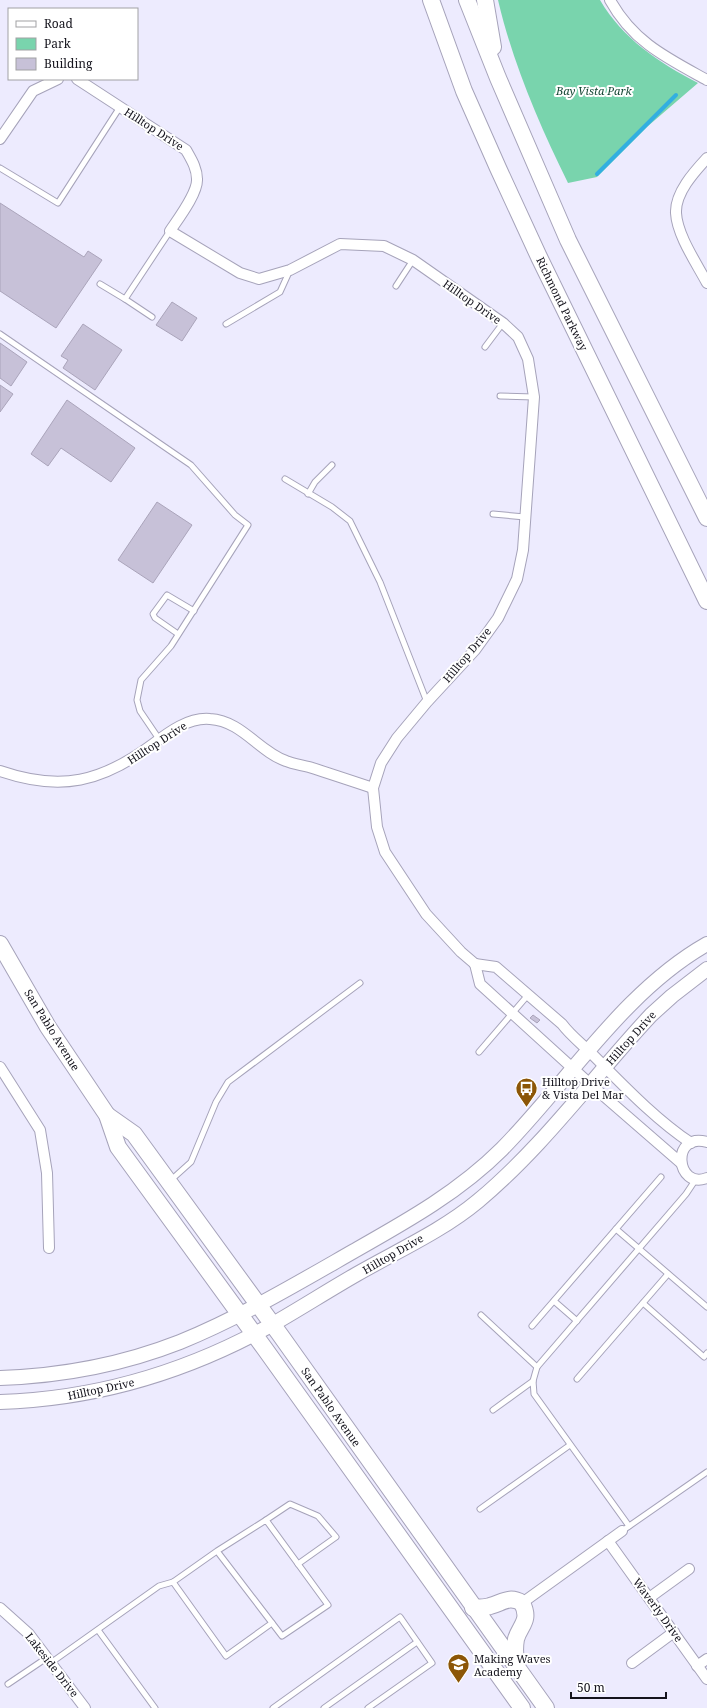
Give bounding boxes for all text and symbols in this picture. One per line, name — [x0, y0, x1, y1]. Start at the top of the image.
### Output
legend — [8, 8, 138, 80]
text: Road — [44, 15, 74, 32]
text: Park — [44, 35, 72, 52]
text: Building — [44, 55, 93, 72]
park label: Bay Vista Park — [555, 83, 633, 98]
street label: Hilltop Drive — [122, 104, 187, 153]
street label: Richmond Parkway — [533, 254, 592, 354]
street label: Hilltop Drive — [440, 276, 504, 327]
street label: Hilltop Drive — [439, 624, 494, 685]
street label: Hilltop Drive — [124, 718, 189, 767]
street label: San Pablo Avenue — [21, 986, 84, 1074]
street label: Hilltop Drive — [602, 1007, 659, 1068]
place label: Hilltop Drive & Vista Del Mar — [542, 1074, 625, 1102]
bus stop icon: Hilltop Drive & Vista Del Mar — [514, 1075, 540, 1108]
street label: Hilltop Drive — [360, 1230, 426, 1277]
street label: San Pablo Avenue — [298, 1364, 364, 1449]
street label: Hilltop Drive — [66, 1374, 136, 1403]
street label: Waverly Drive — [630, 1575, 687, 1645]
street label: Lakeside Drive — [22, 1629, 82, 1700]
place label: Making Waves Academy — [474, 1651, 551, 1679]
school or university icon: Making Waves Academy — [446, 1652, 472, 1685]
scale bar — [571, 1674, 666, 1700]
text: 50 m — [577, 1679, 605, 1696]

